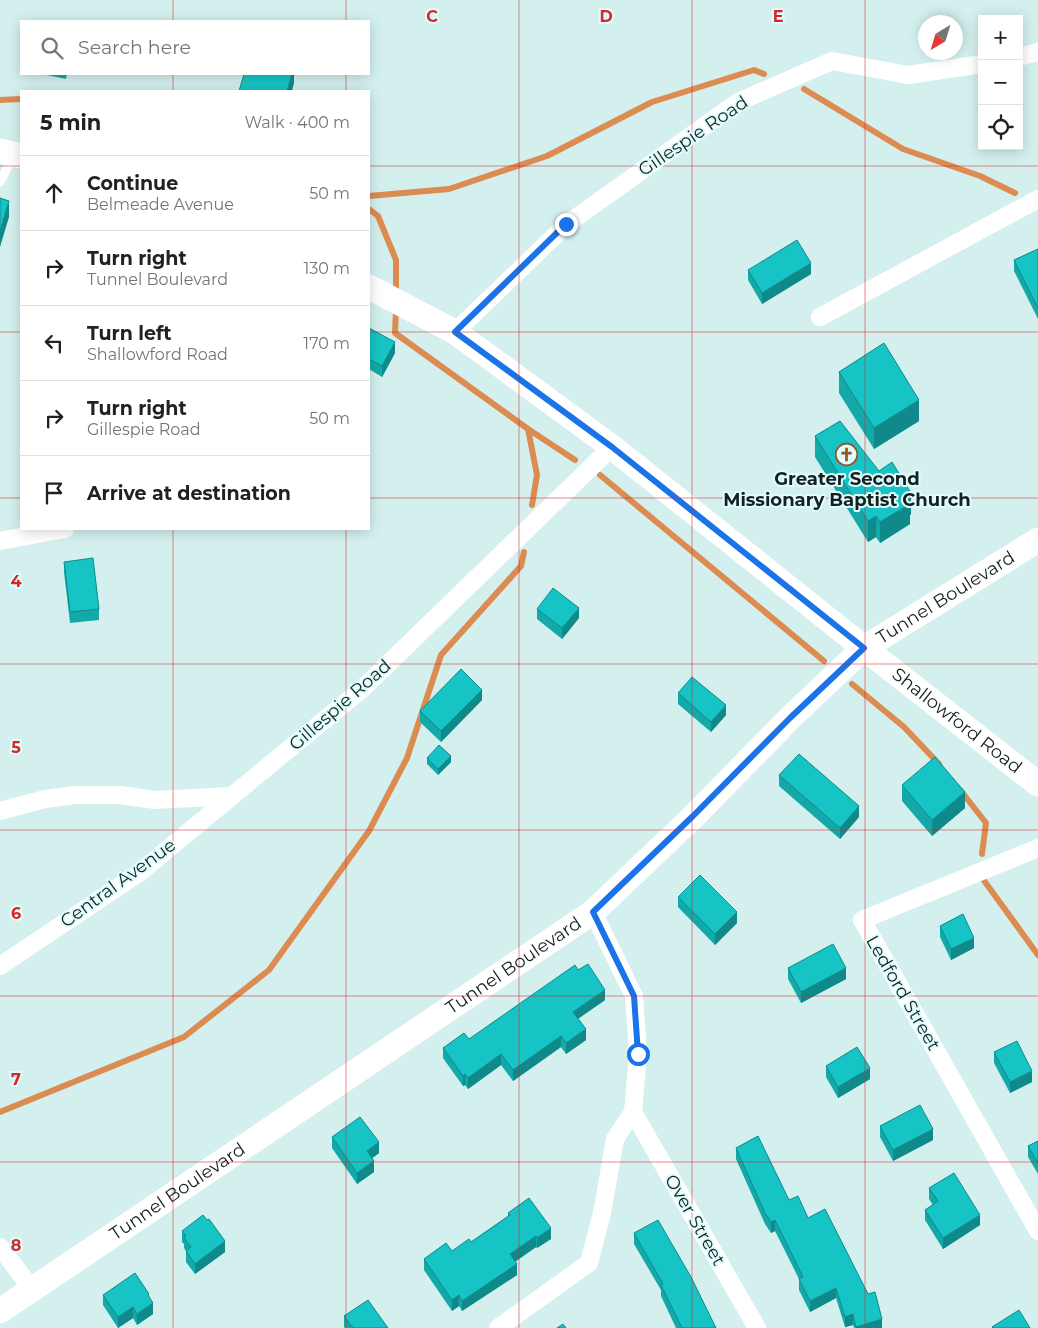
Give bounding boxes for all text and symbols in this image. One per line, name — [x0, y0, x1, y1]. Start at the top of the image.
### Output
text: C — [426, 7, 438, 26]
text: D — [599, 7, 613, 26]
text: E — [773, 7, 783, 26]
north arrow — [918, 15, 963, 60]
map controls — [978, 15, 1023, 150]
button: + — [978, 15, 1023, 60]
search box — [20, 20, 370, 75]
icon: search — [38, 34, 66, 62]
text: Search here — [78, 36, 191, 59]
button: − — [978, 60, 1023, 105]
street label: Gillespie Road — [634, 91, 752, 181]
button: locate — [978, 105, 1023, 150]
text: 5 min — [40, 110, 101, 135]
text: Walk · 400 m — [244, 113, 350, 132]
text: Continue — [87, 172, 178, 195]
icon: ahead — [40, 179, 68, 207]
text: 50 m — [309, 184, 350, 203]
text: Belmeade Avenue — [87, 195, 234, 214]
route end — [555, 213, 578, 236]
text: Turn right — [87, 247, 187, 270]
icon: right — [40, 254, 68, 282]
text: 130 m — [303, 259, 350, 278]
text: Tunnel Boulevard — [87, 270, 228, 289]
text: Turn left — [87, 322, 172, 345]
icon: left — [40, 329, 68, 357]
text: 170 m — [303, 334, 350, 353]
text: Shallowford Road — [87, 345, 228, 364]
text: Turn right — [87, 397, 187, 420]
icon: right — [40, 404, 68, 432]
text: 50 m — [309, 409, 350, 428]
text: Gillespie Road — [87, 420, 201, 439]
church icon: Greater Second Missionary Baptist Church — [835, 442, 859, 466]
place label: Greater Second Missionary Baptist Church — [723, 468, 971, 511]
icon: arrive — [40, 479, 68, 507]
text: Arrive at destination — [87, 482, 291, 505]
street label: Tunnel Boulevard — [872, 546, 1019, 649]
text: 4 — [10, 572, 22, 591]
street label: Gillespie Road — [285, 655, 395, 755]
street label: Shallowford Road — [888, 663, 1026, 778]
text: 5 — [11, 738, 21, 757]
street label: Central Avenue — [56, 834, 180, 932]
text: 6 — [11, 904, 21, 923]
street label: Tunnel Boulevard — [442, 912, 586, 1019]
street label: Ledford Street — [861, 932, 945, 1054]
route start — [627, 1043, 650, 1066]
text: 7 — [11, 1070, 21, 1089]
street label: Tunnel Boulevard — [106, 1138, 250, 1245]
street label: Over Street — [660, 1170, 730, 1270]
text: 8 — [11, 1236, 21, 1255]

